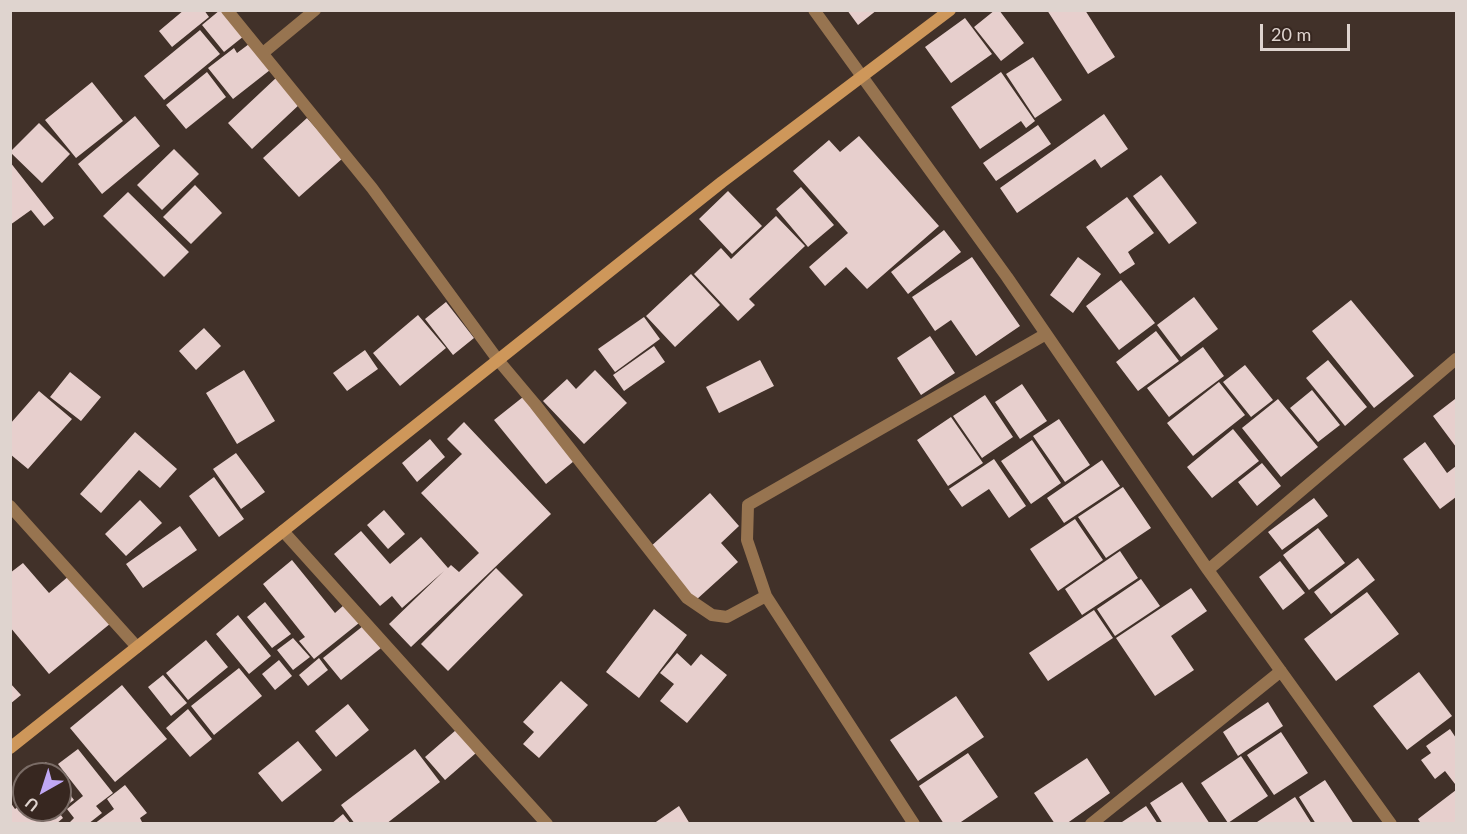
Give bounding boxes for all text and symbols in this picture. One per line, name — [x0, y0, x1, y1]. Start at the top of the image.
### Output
scale bar — [1263, 12, 1353, 50]
text: 20 m — [1271, 23, 1311, 45]
north arrow — [12, 762, 72, 822]
text: U — [21, 794, 42, 816]

